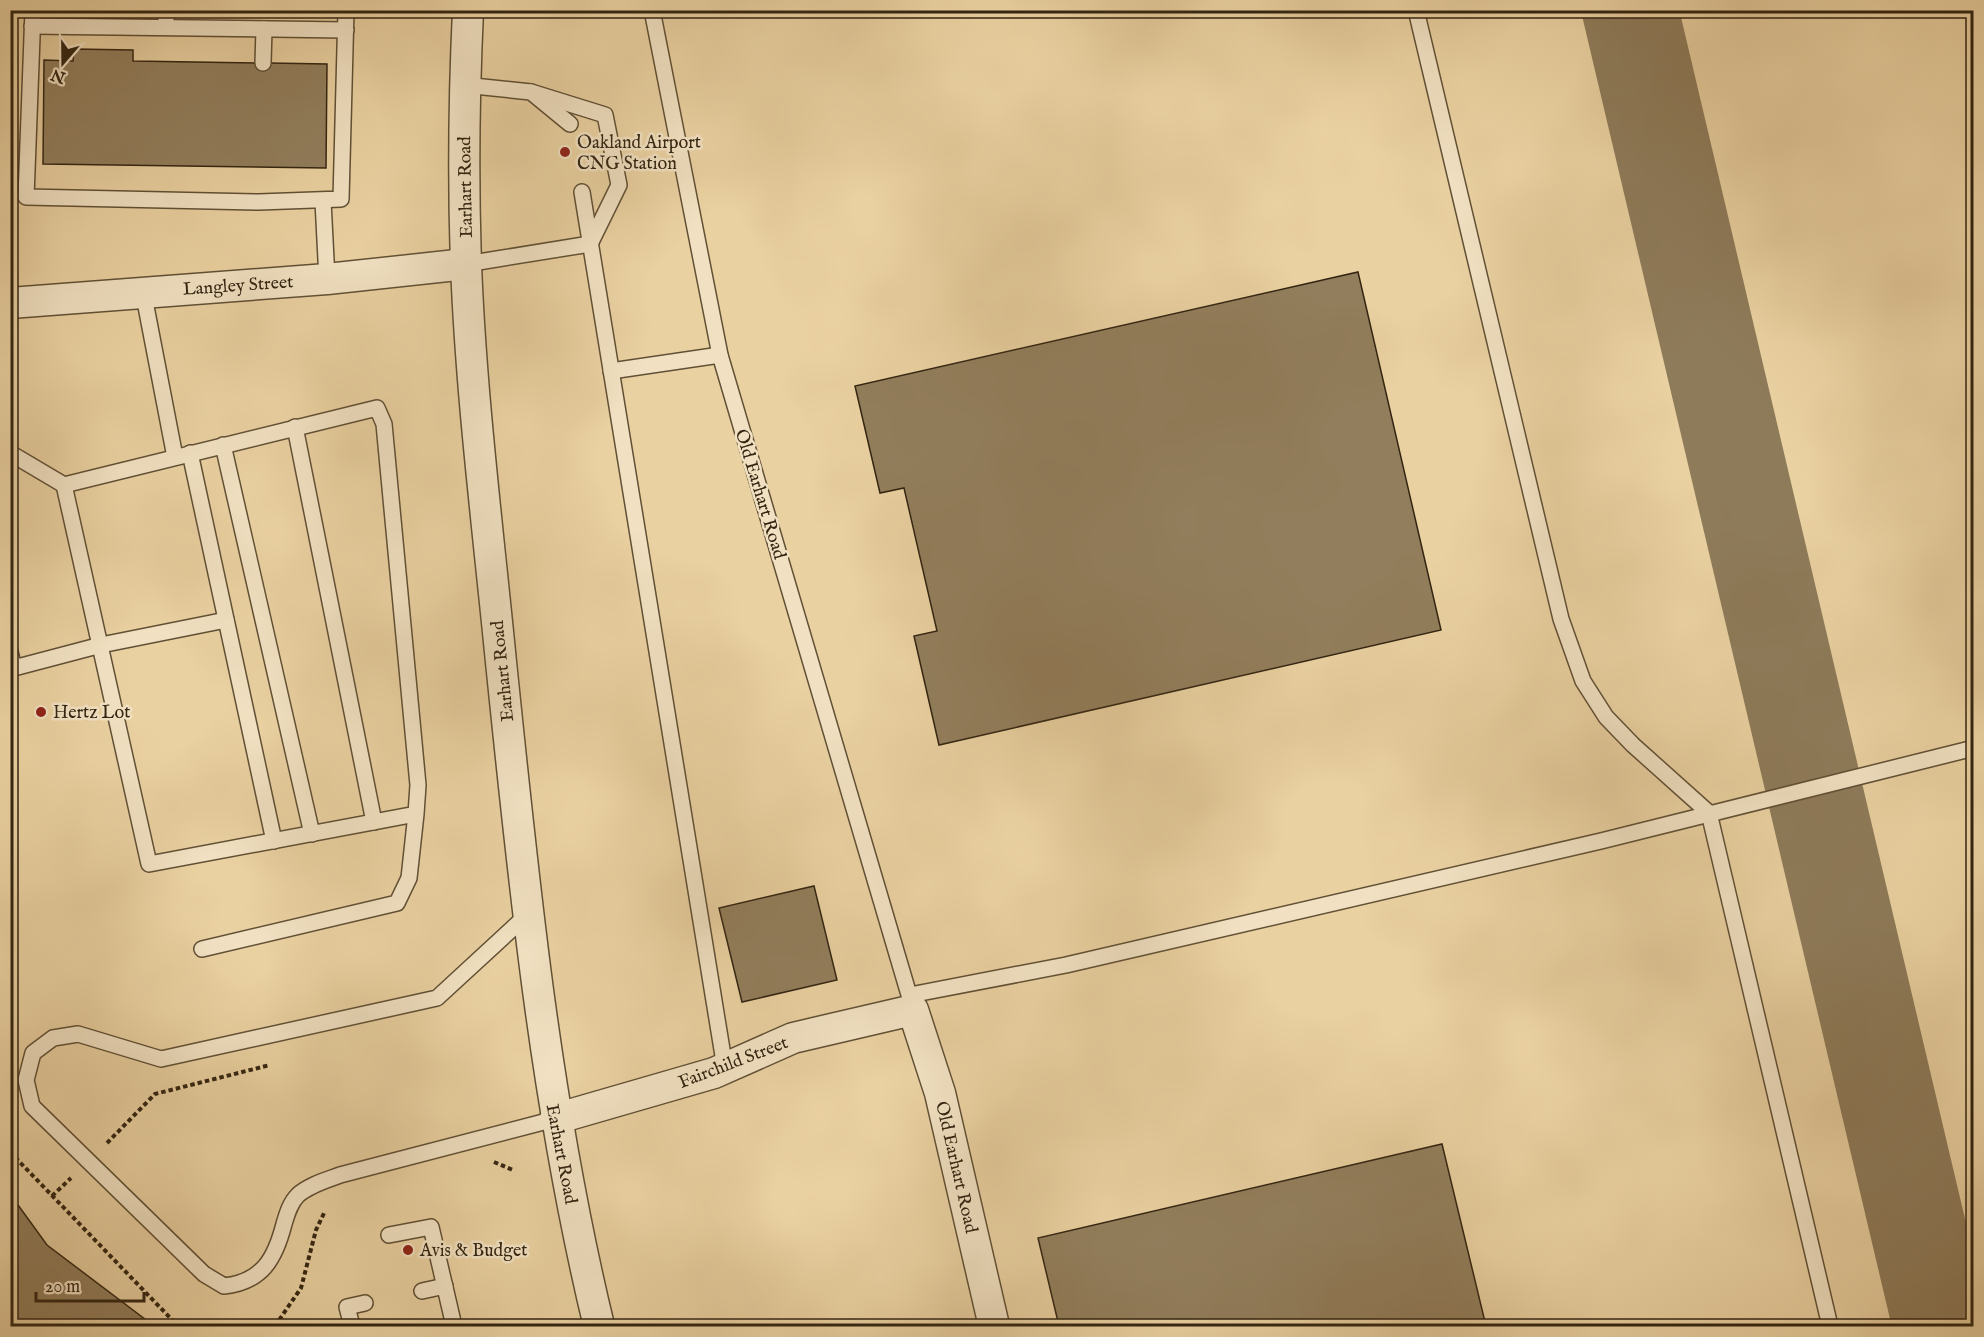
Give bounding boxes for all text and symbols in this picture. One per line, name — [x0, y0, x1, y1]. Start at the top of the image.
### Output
north arrow — [33, 33, 93, 93]
text: N — [48, 63, 69, 87]
place label: Oakland Airport CNG Station — [577, 132, 701, 176]
street label: Earhart Road — [454, 136, 479, 238]
marker: Oakland Airport CNG Station — [558, 145, 572, 159]
street label: Langley Street — [182, 271, 294, 302]
street label: Old Earhart Road — [729, 427, 790, 563]
street label: Earhart Road — [487, 619, 520, 723]
place label: Hertz Lot — [53, 702, 130, 725]
marker: Hertz Lot — [34, 705, 48, 719]
street label: Fairchild Street — [675, 1032, 792, 1095]
street label: Old Earhart Road — [929, 1099, 982, 1236]
street label: Earhart Road — [540, 1102, 582, 1207]
place label: Avis & Budget — [419, 1240, 527, 1263]
marker: Avis & Budget — [401, 1243, 415, 1257]
scale bar — [36, 1265, 144, 1303]
text: 20 m — [45, 1276, 80, 1299]

